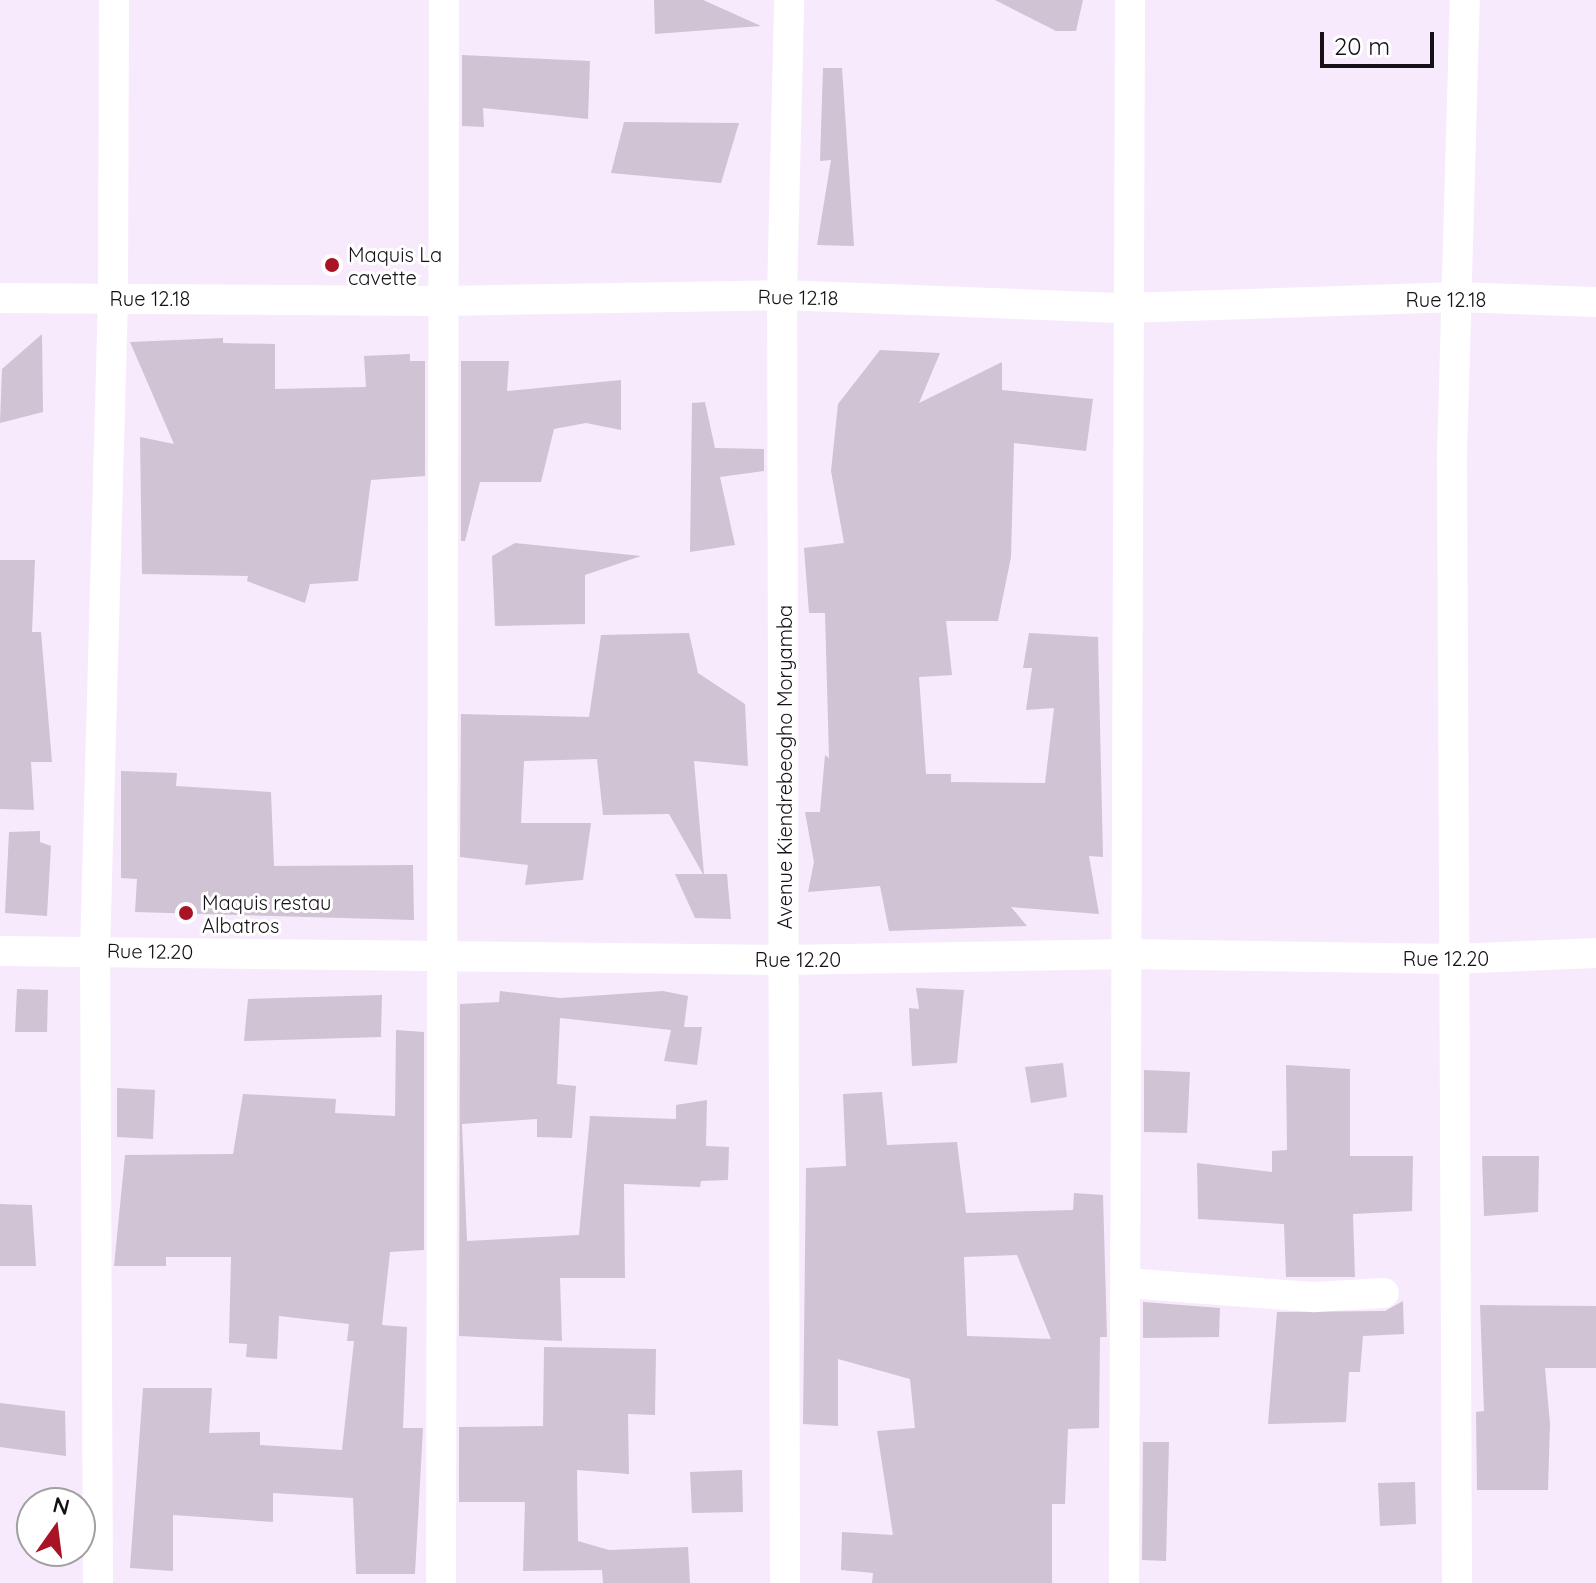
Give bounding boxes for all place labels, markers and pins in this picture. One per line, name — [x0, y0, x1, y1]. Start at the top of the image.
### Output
place label: Maquis La cavette — [348, 242, 442, 289]
marker: Maquis La cavette — [323, 256, 341, 274]
place label: Maquis restau Albatros — [202, 890, 331, 937]
marker: Maquis restau Albatros — [177, 904, 195, 922]

